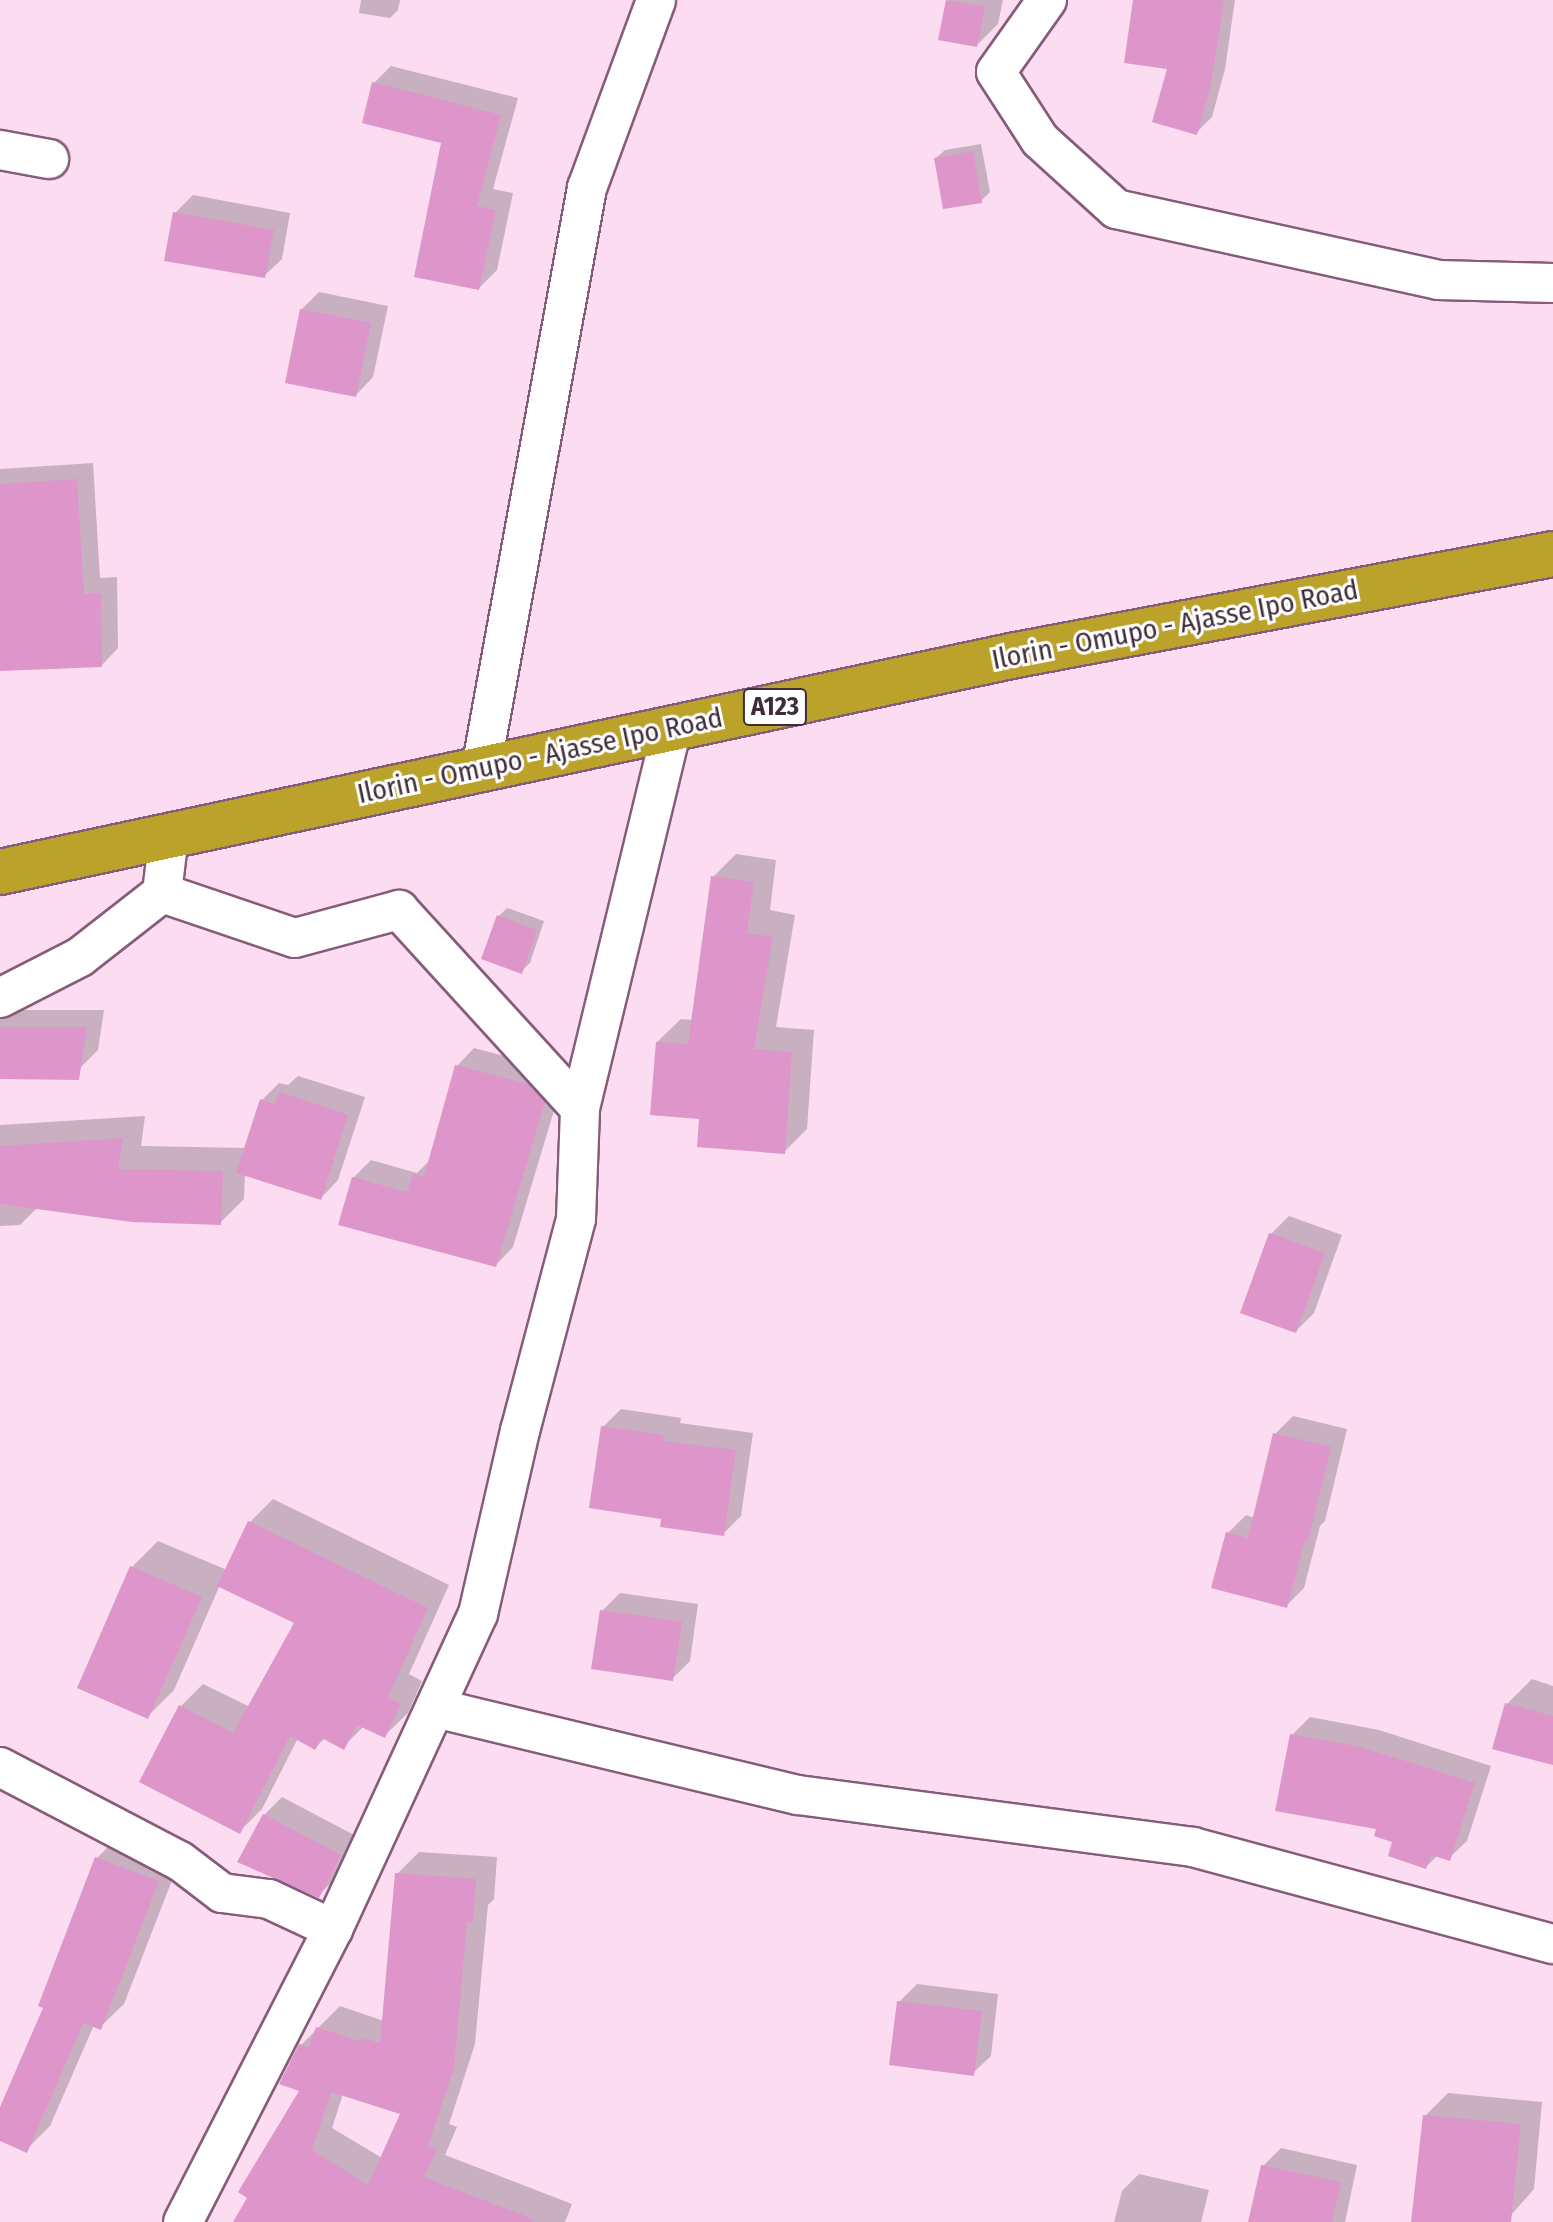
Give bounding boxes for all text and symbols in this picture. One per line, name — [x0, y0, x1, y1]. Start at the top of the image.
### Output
street label: Ilorin - Omupo - Ajasse Ipo Road — [989, 573, 1361, 677]
road number: A123 — [741, 685, 809, 729]
street label: Ilorin - Omupo - Ajasse Ipo Road — [354, 701, 726, 811]

